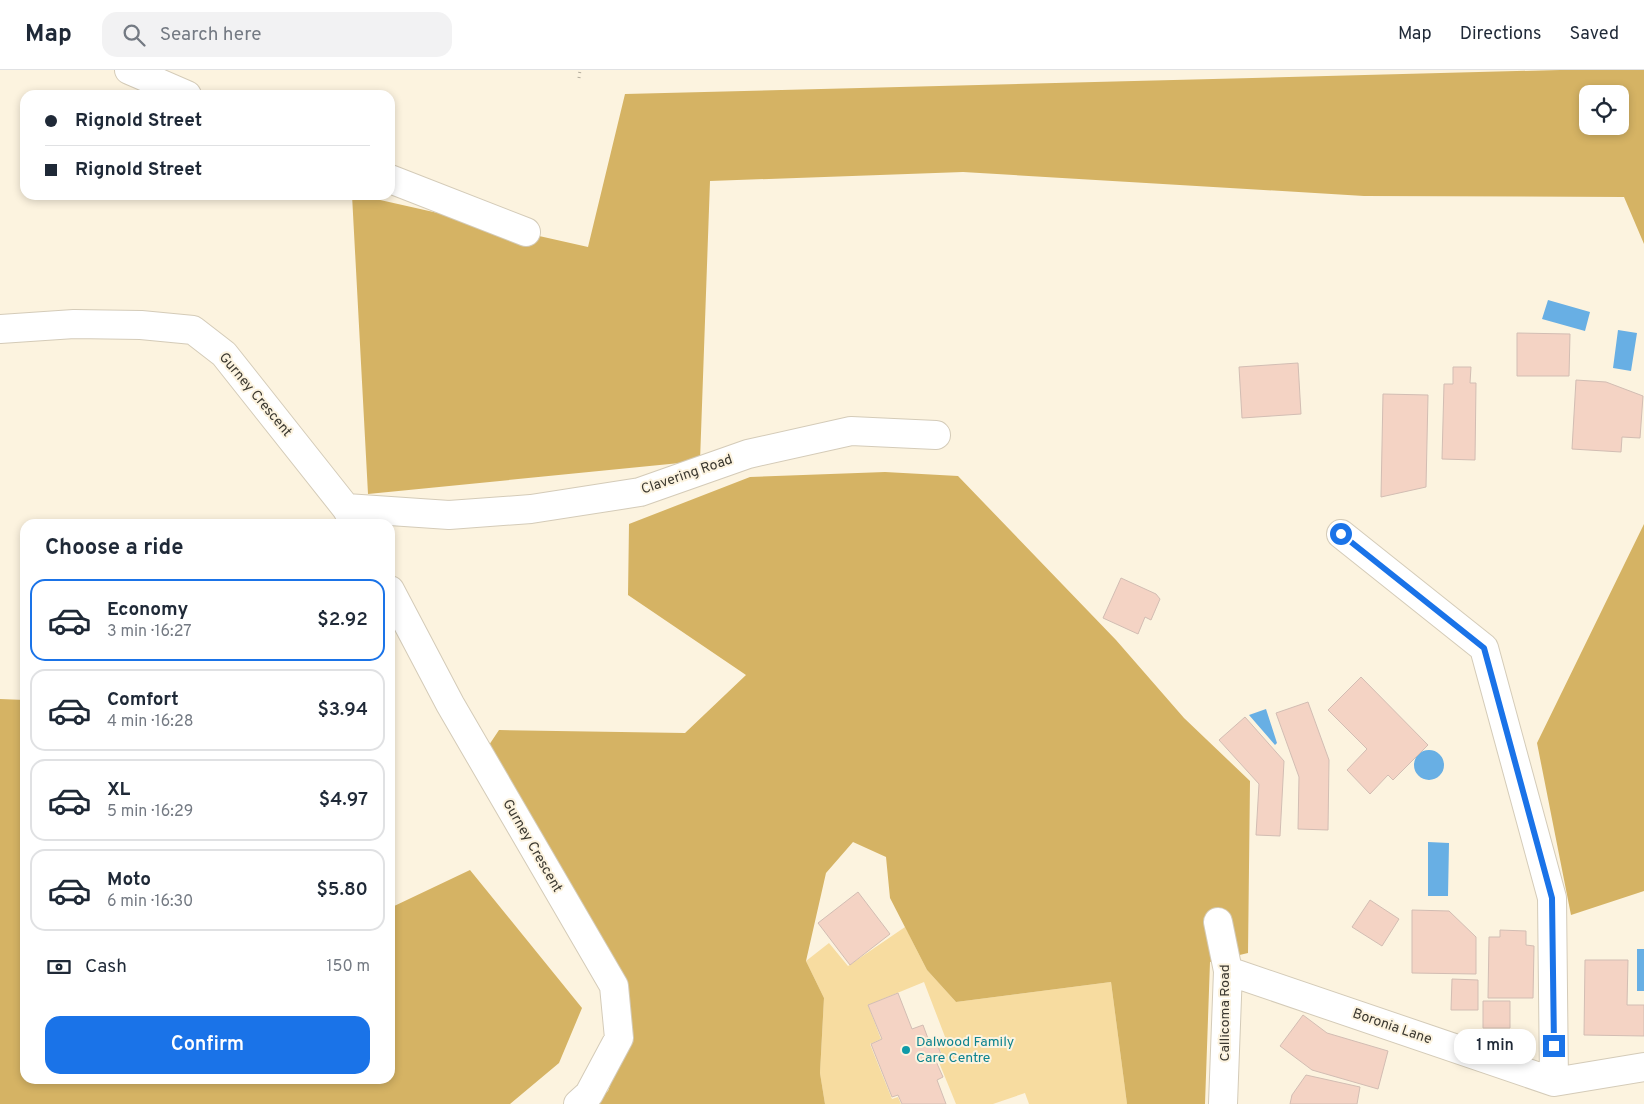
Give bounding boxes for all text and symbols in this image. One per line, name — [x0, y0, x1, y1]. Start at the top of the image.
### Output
search box — [102, 12, 452, 57]
text: Map — [25, 20, 72, 50]
icon: search — [120, 21, 148, 49]
text: Search here — [160, 23, 261, 47]
text: Map — [1398, 23, 1432, 46]
text: Directions — [1460, 23, 1542, 46]
text: Saved — [1570, 23, 1619, 46]
map controls — [1579, 85, 1629, 135]
button: locate — [1579, 85, 1629, 135]
text: Rignold Street — [75, 109, 202, 133]
text: Rignold Street — [75, 158, 202, 182]
street label: Gurney Crescent — [215, 349, 295, 441]
street label: Clavering Road — [639, 451, 735, 499]
route start — [1330, 523, 1352, 545]
text: Choose a ride — [45, 535, 183, 562]
icon: car — [47, 598, 92, 643]
text: Economy — [107, 598, 188, 622]
text: $2.92 — [317, 608, 368, 632]
text: 3 min · 16:27 — [107, 622, 192, 642]
icon: car — [47, 688, 92, 733]
text: Comfort — [107, 688, 179, 712]
text: $3.94 — [317, 698, 368, 722]
text: 4 min · 16:28 — [107, 712, 194, 732]
icon: car — [47, 778, 92, 823]
text: XL — [107, 778, 130, 802]
text: $4.97 — [319, 788, 368, 812]
street label: Gurney Crescent — [498, 796, 566, 896]
text: 5 min · 16:29 — [107, 802, 193, 822]
icon: car — [47, 868, 92, 913]
text: Moto — [107, 868, 151, 892]
text: $5.80 — [316, 878, 368, 902]
text: 6 min · 16:30 — [107, 892, 193, 912]
icon: cash — [45, 953, 73, 981]
text: Cash — [85, 955, 127, 979]
text: 150 m — [327, 957, 370, 977]
street label: Callicoma Road — [1217, 964, 1234, 1062]
street label: Boronia Lane — [1350, 1005, 1434, 1049]
button: Confirm — [45, 1016, 370, 1074]
callout: 1 min — [1454, 1028, 1536, 1064]
place label: Dalwood Family Care Centre — [916, 1034, 1014, 1067]
route end — [1543, 1035, 1565, 1057]
text: 1 min — [1476, 1036, 1514, 1056]
marker: Dalwood Family Care Centre — [900, 1044, 912, 1056]

